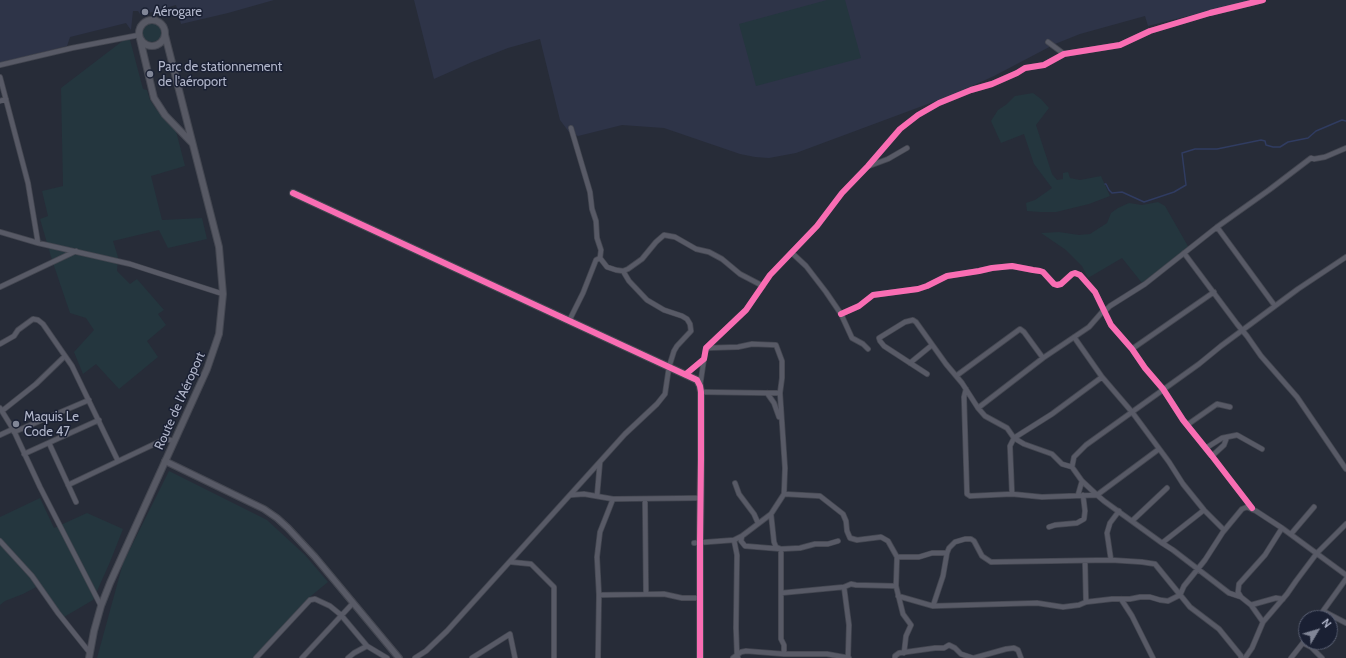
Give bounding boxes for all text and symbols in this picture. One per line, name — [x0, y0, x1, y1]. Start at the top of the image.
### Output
place label: Aérogare — [153, 4, 202, 20]
marker: Aérogare — [140, 7, 150, 17]
place label: Parc de stationnement de l'aéroport — [158, 59, 282, 90]
marker: Parc de stationnement de l'aéroport — [145, 69, 155, 79]
street label: Route de l'Aéroport — [151, 350, 209, 452]
place label: Maquis Le Code 47 — [24, 409, 79, 440]
marker: Maquis Le Code 47 — [11, 419, 21, 429]
north arrow — [1298, 610, 1338, 650]
text: N — [1319, 616, 1335, 631]

